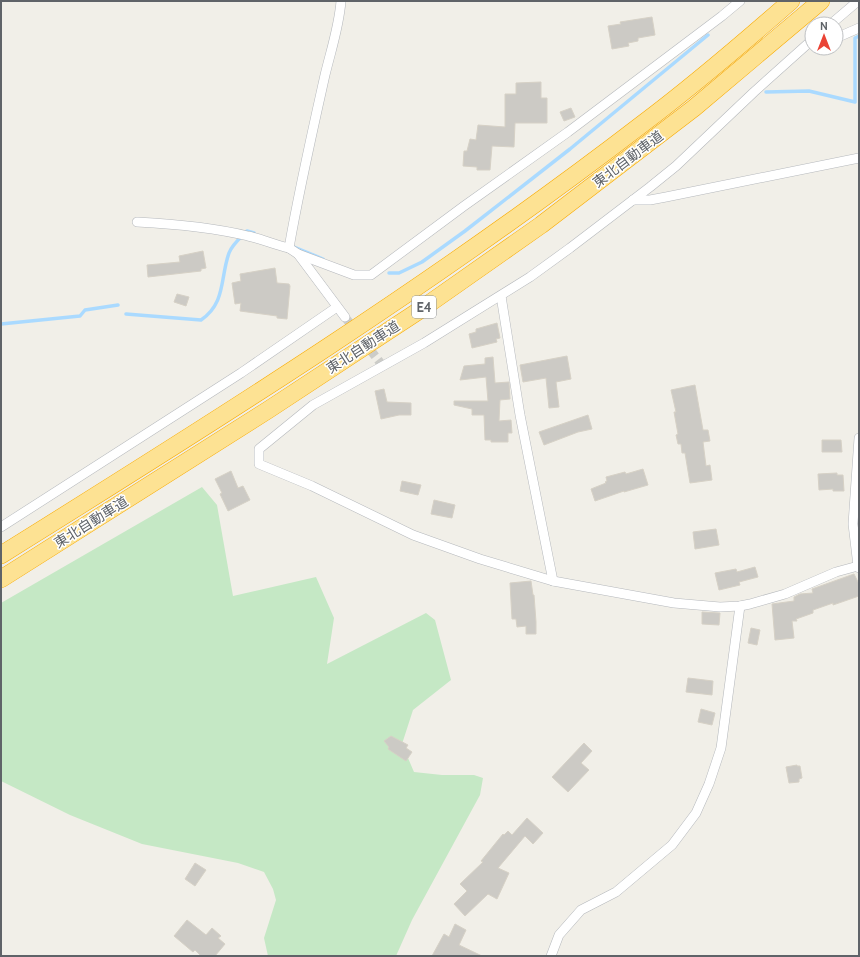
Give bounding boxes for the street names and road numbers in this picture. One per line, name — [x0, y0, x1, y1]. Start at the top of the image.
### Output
street label: 東北自動車道 — [589, 127, 667, 191]
road number: E4 — [412, 296, 436, 318]
street label: 東北自動車道 — [323, 317, 403, 377]
street label: 東北自動車道 — [51, 492, 131, 552]

